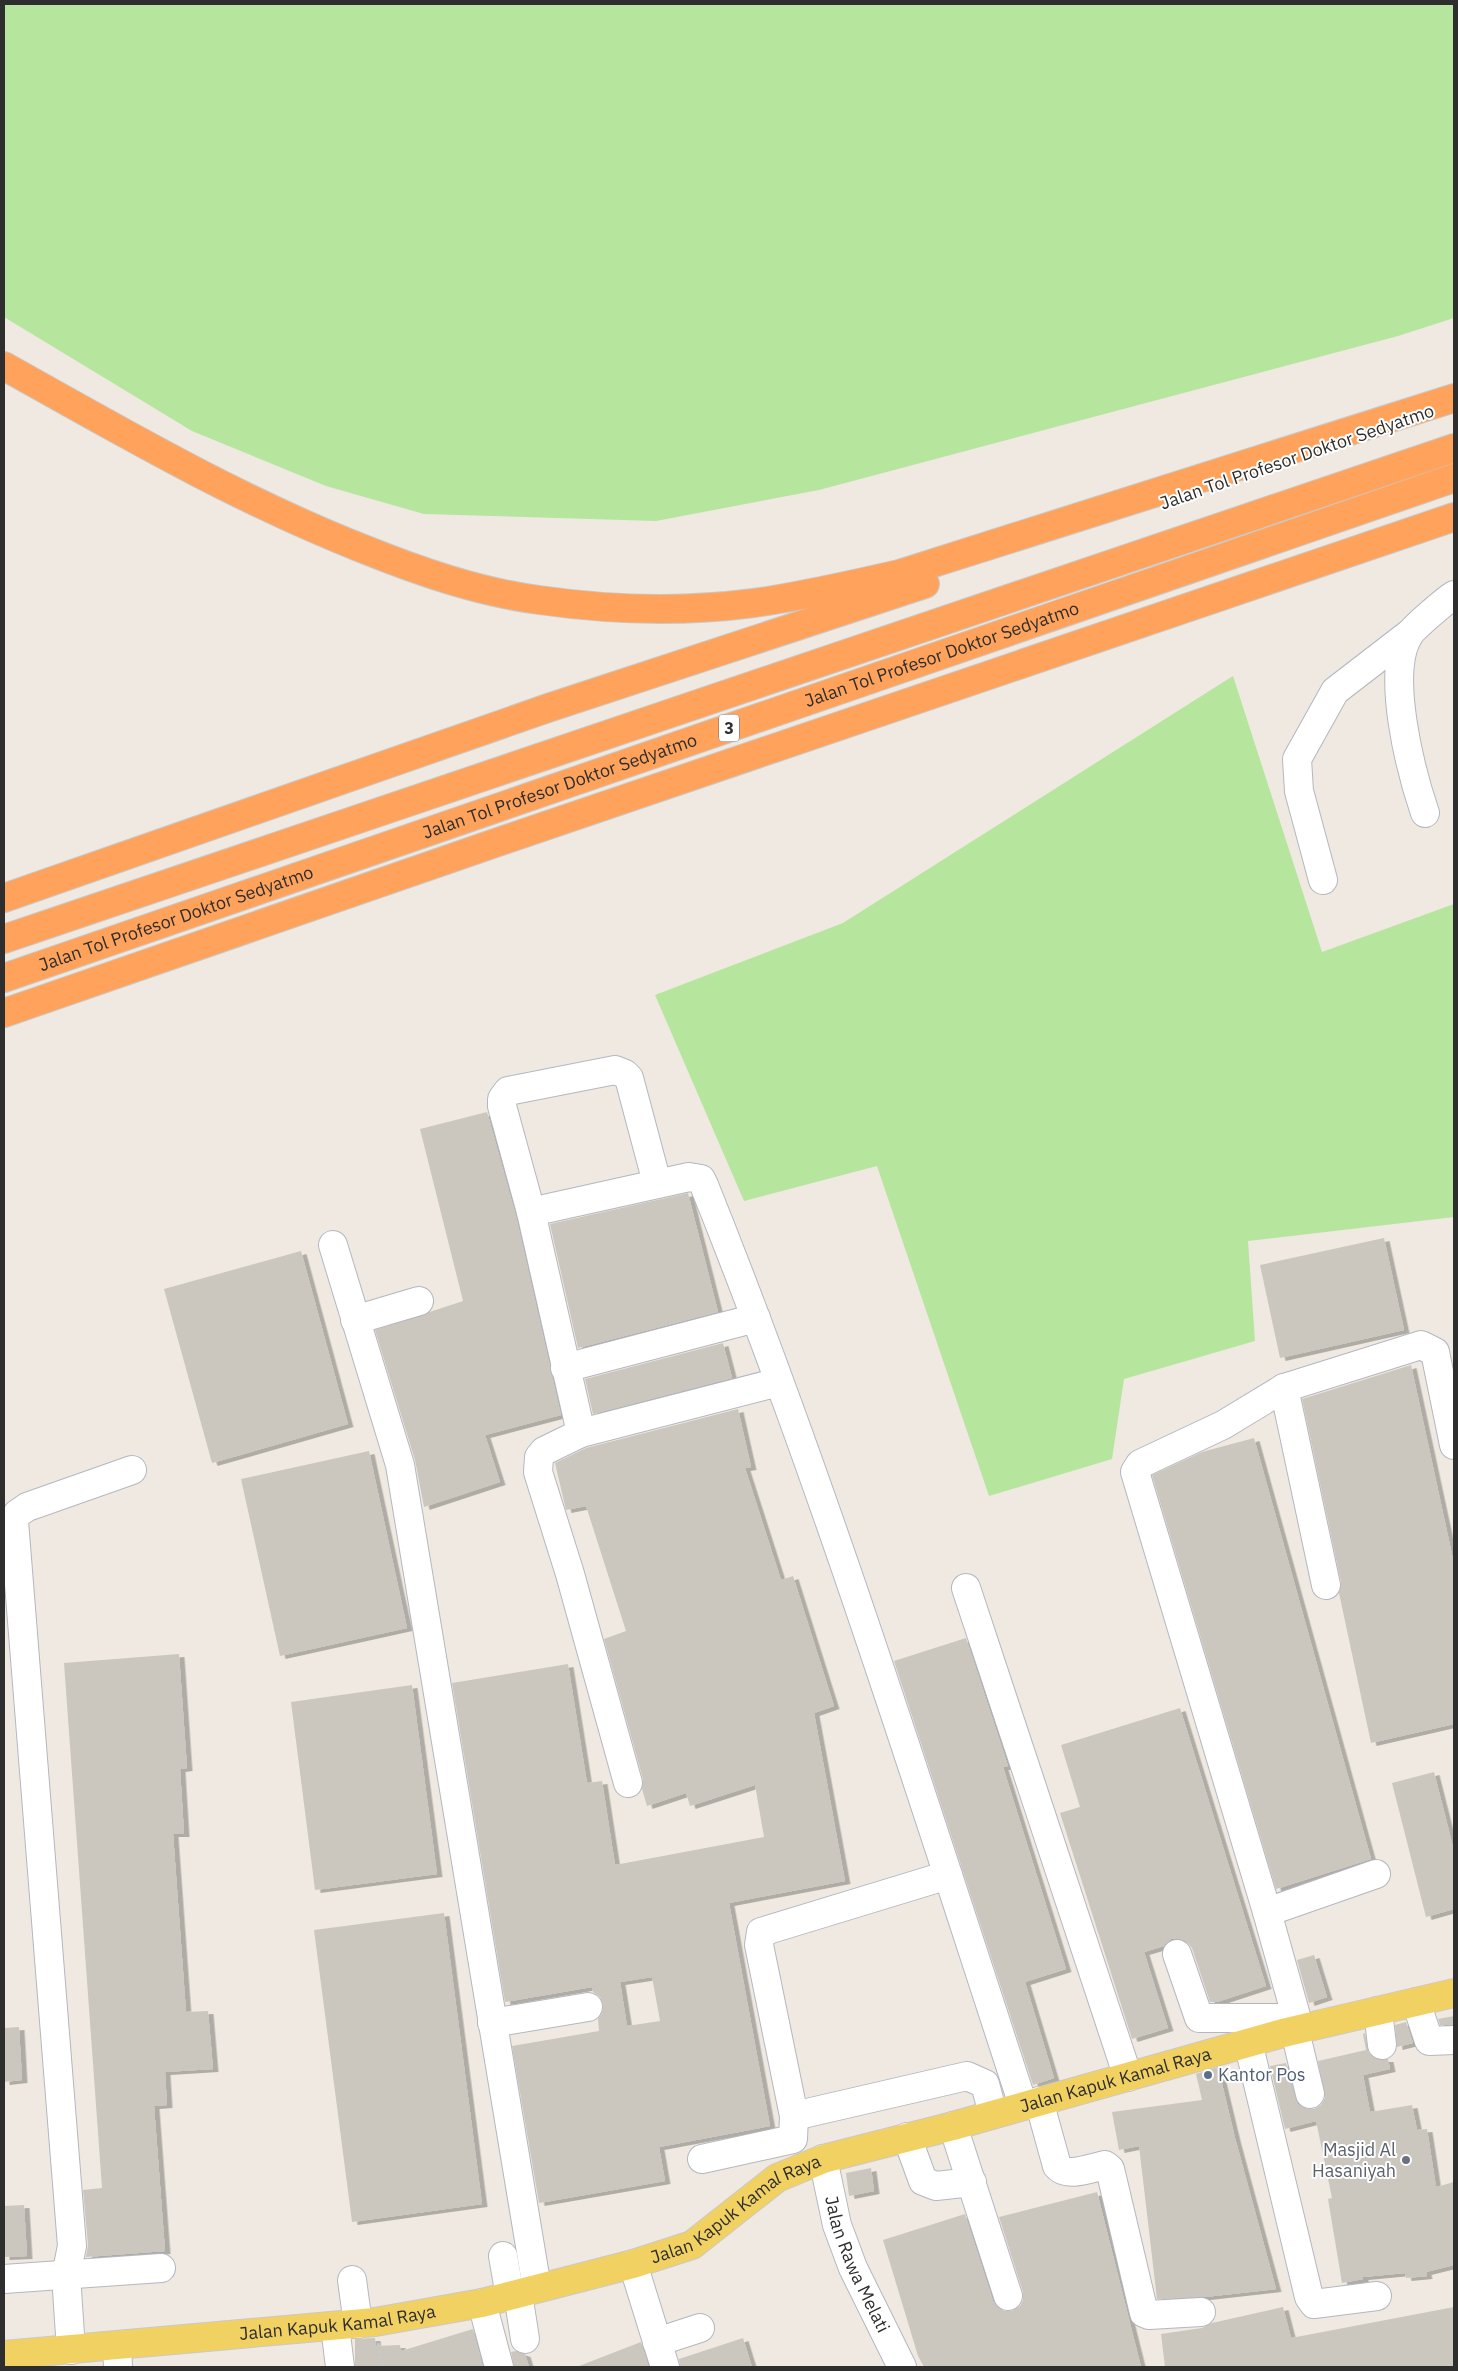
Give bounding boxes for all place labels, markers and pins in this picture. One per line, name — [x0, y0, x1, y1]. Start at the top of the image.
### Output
place label: Kantor Pos — [1218, 2063, 1306, 2086]
marker: Kantor Pos — [1202, 2069, 1214, 2081]
place label: Masjid Al Hasaniyah — [1312, 2138, 1396, 2182]
marker: Masjid Al Hasaniyah — [1400, 2154, 1412, 2166]

